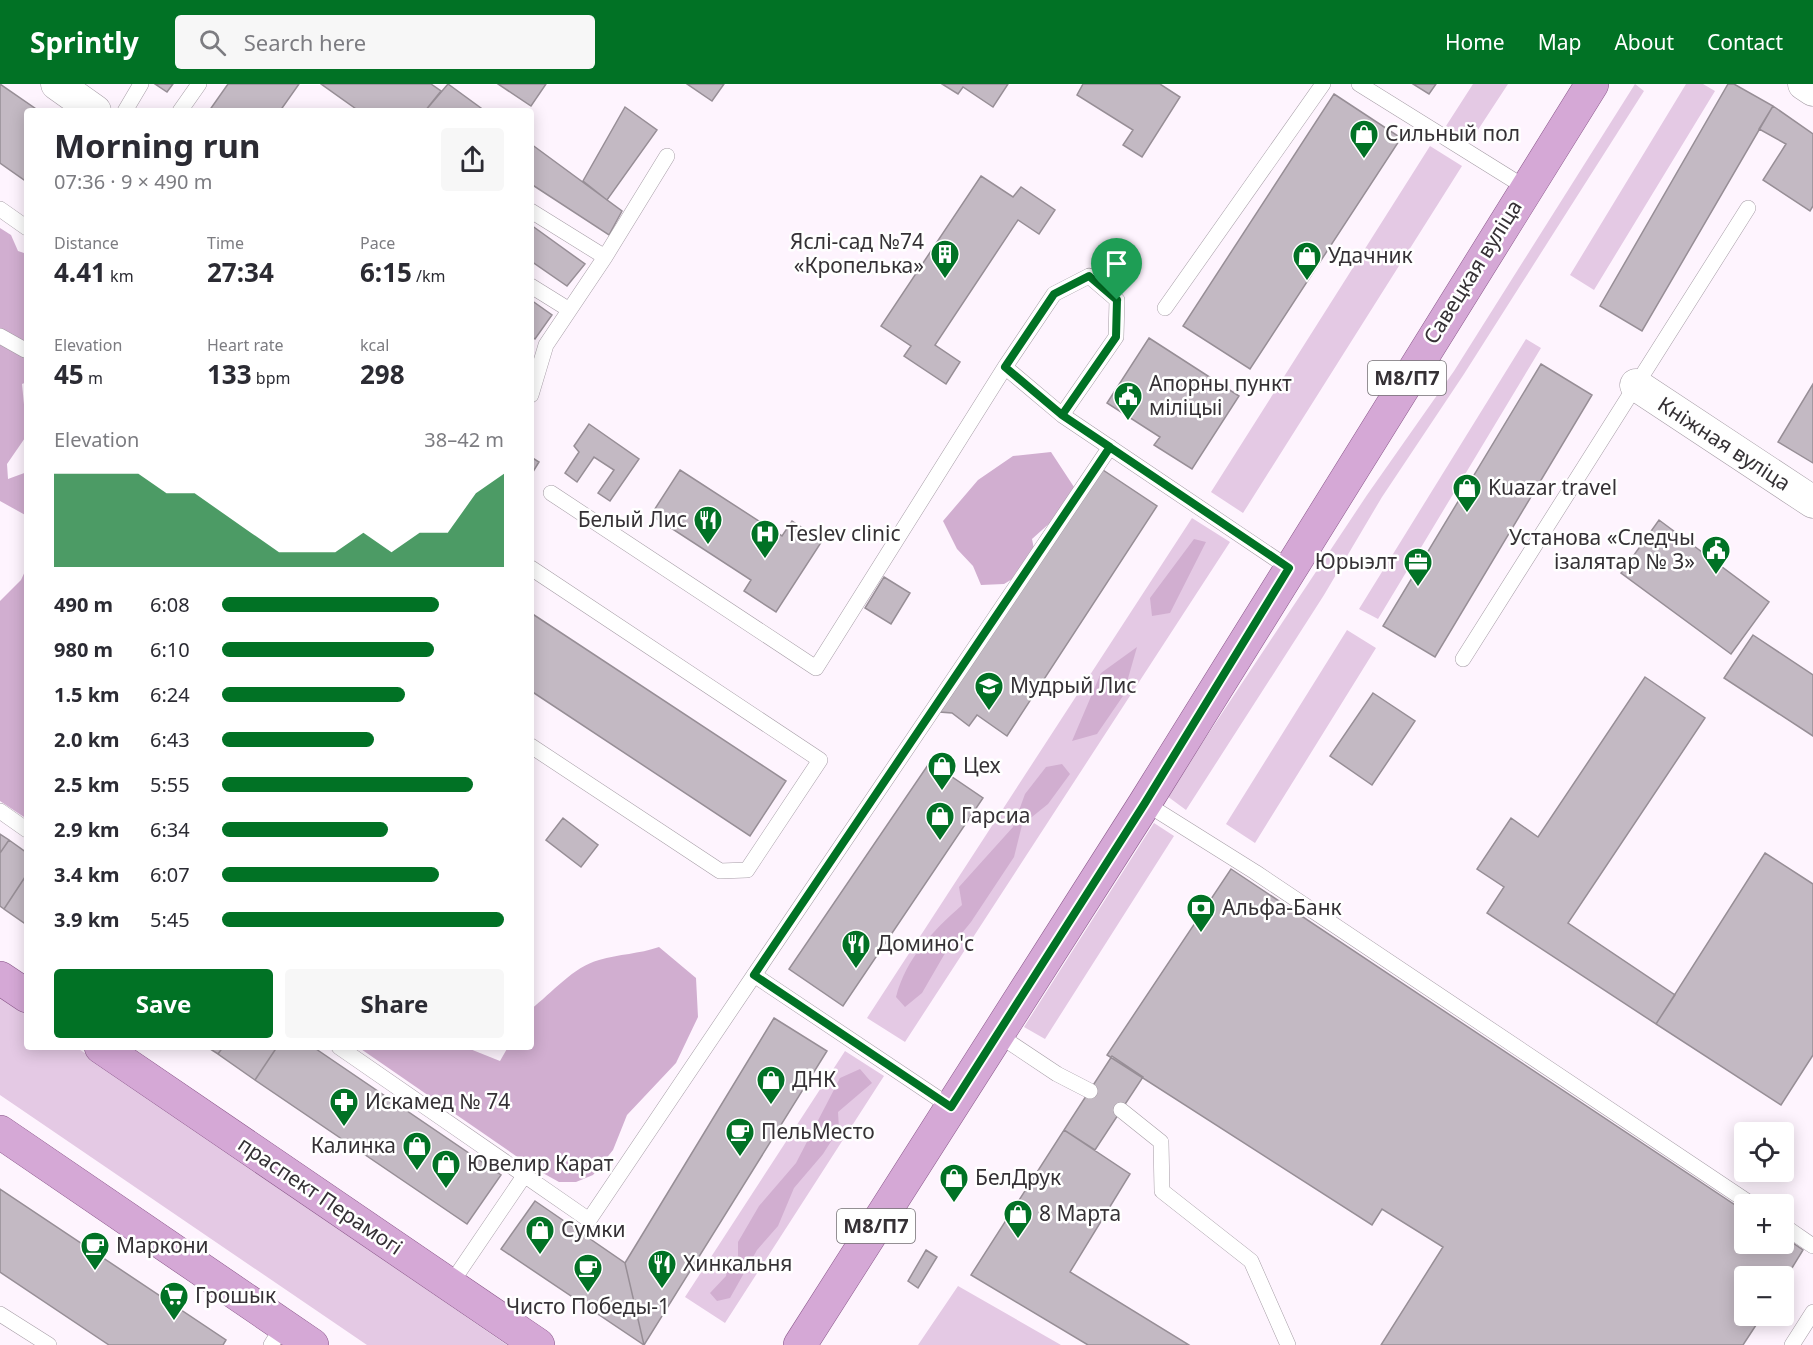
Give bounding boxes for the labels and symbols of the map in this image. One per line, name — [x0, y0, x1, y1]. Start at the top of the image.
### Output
shop icon: Сильный пол — [1348, 118, 1380, 160]
place label: Сильный пол — [1385, 119, 1520, 147]
street label: Савецкая вуліца — [1417, 194, 1528, 349]
place label: Яслі-сад №74 «Кропелька» — [790, 227, 924, 279]
building icon: Яслі-сад №74 «Кропелька» — [929, 238, 961, 280]
pin — [1091, 238, 1142, 300]
shop icon: Удачник — [1291, 240, 1323, 282]
place label: Удачник — [1328, 241, 1413, 269]
road number: М8/П7 — [1368, 361, 1446, 395]
place label: Апорны пункт міліцыі — [1149, 369, 1292, 421]
public building icon: Апорны пункт міліцыі — [1112, 380, 1144, 422]
street label: Кніжная вуліца — [1653, 390, 1796, 497]
shop icon: Kuazar travel — [1451, 472, 1483, 514]
place label: Kuazar travel — [1488, 473, 1617, 501]
restaurant icon: Белый Лис — [692, 504, 724, 546]
place label: Белый Лис — [578, 505, 687, 533]
hospital icon: Teslev clinic — [749, 518, 781, 560]
place label: Teslev clinic — [786, 519, 900, 547]
place label: Установа «Следчы ізалятар № 3» — [1509, 523, 1695, 575]
public building icon: Установа «Следчы ізалятар № 3» — [1700, 534, 1732, 576]
office icon: Юрыэлт — [1402, 546, 1434, 588]
place label: Юрыэлт — [1315, 547, 1397, 575]
school or university icon: Мудрый Лис — [973, 670, 1005, 712]
place label: Мудрый Лис — [1010, 671, 1137, 699]
shop icon: Цех — [926, 750, 958, 792]
place label: Цех — [963, 751, 1001, 779]
shop icon: Гарсиа — [924, 800, 956, 842]
place label: Гарсиа — [961, 801, 1030, 829]
bank icon: Альфа-Банк — [1185, 892, 1217, 934]
place label: Альфа-Банк — [1222, 893, 1342, 921]
restaurant icon: Домино'c — [840, 928, 872, 970]
place label: Домино'c — [877, 929, 974, 957]
shop icon: ДНК — [755, 1064, 787, 1106]
place label: ДНК — [792, 1065, 836, 1093]
pharmacy icon: Искамед № 74 — [328, 1086, 360, 1128]
place label: Искамед № 74 — [365, 1087, 510, 1115]
cafe icon: ПельМесто — [724, 1116, 756, 1158]
place label: ПельМесто — [761, 1117, 875, 1145]
street label: праспект Перамогі — [233, 1130, 408, 1261]
shop icon: Калинка — [401, 1130, 433, 1172]
place label: Калинка — [311, 1131, 396, 1159]
shop icon: Ювелир Карат — [430, 1148, 462, 1190]
place label: Ювелир Карат — [467, 1149, 614, 1177]
shop icon: БелДрук — [938, 1162, 970, 1204]
place label: БелДрук — [975, 1163, 1061, 1191]
shop icon: 8 Марта — [1002, 1198, 1034, 1240]
place label: 8 Марта — [1039, 1199, 1121, 1227]
road number: М8/П7 — [837, 1209, 915, 1243]
shop icon: Сумки — [524, 1214, 556, 1256]
place label: Сумки — [561, 1215, 625, 1243]
cafe icon: Маркони — [79, 1230, 111, 1272]
place label: Маркони — [116, 1231, 209, 1259]
restaurant icon: Хинкальня — [646, 1248, 678, 1290]
place label: Хинкальня — [683, 1249, 792, 1277]
cafe icon: Чисто Победы-1 — [572, 1252, 604, 1294]
supermarket icon: Грошык — [158, 1280, 190, 1322]
place label: Грошык — [195, 1281, 276, 1309]
place label: Чисто Победы-1 — [506, 1292, 670, 1320]

